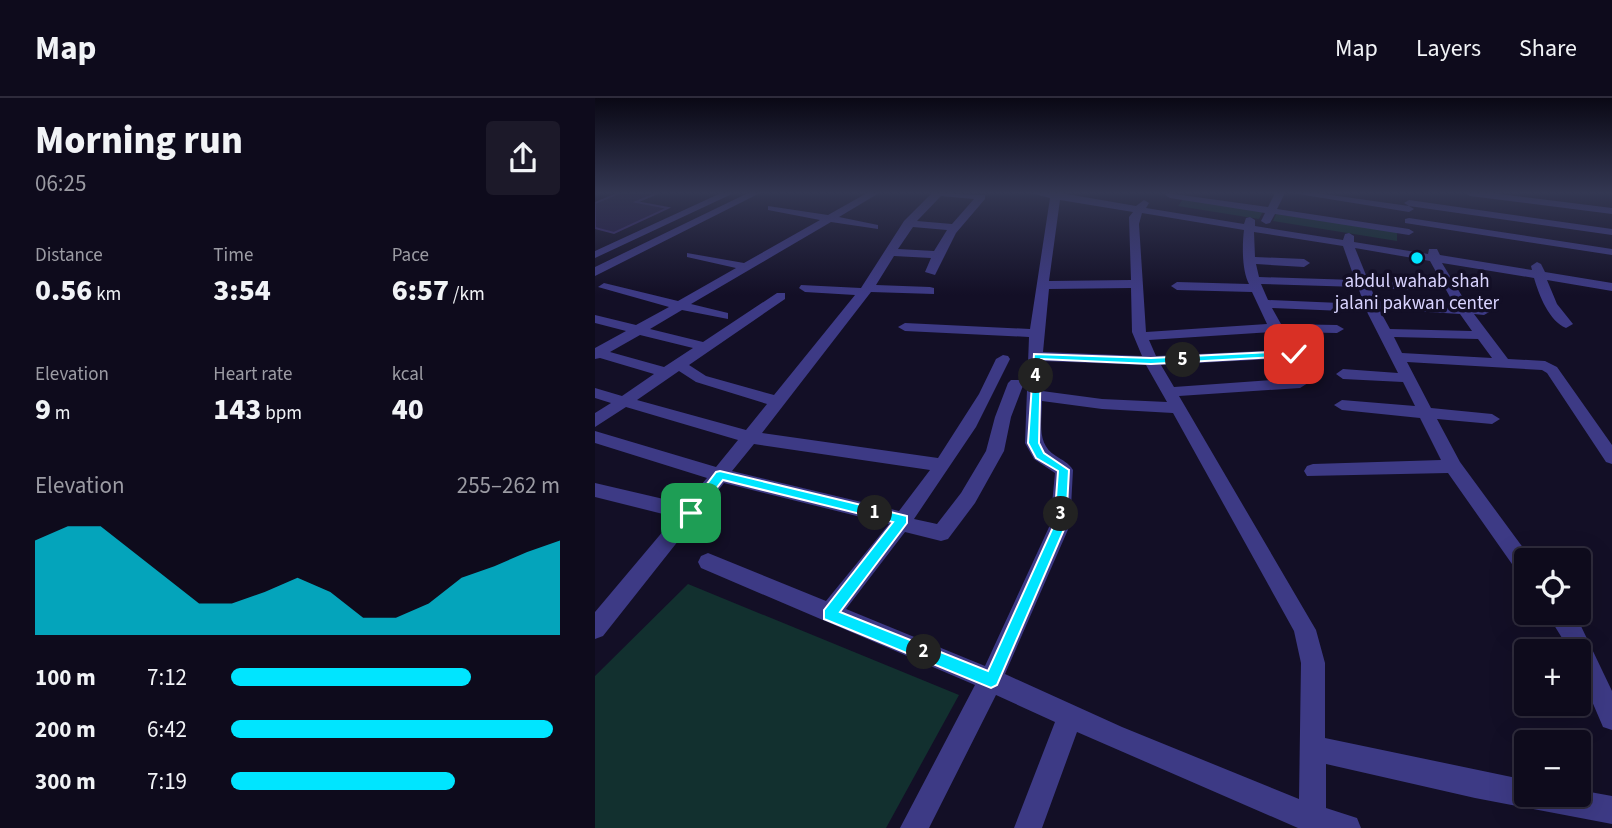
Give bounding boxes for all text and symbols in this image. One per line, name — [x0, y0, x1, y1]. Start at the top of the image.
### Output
text: Map — [35, 25, 96, 72]
text: Map — [1335, 31, 1378, 66]
text: Layers — [1416, 31, 1481, 66]
text: Share — [1519, 31, 1577, 66]
text: Morning run — [35, 114, 243, 168]
button: share — [486, 121, 560, 195]
text: 06:25 — [35, 167, 86, 200]
text: Distance — [35, 242, 103, 269]
text: Time — [213, 242, 253, 269]
text: Pace — [392, 242, 429, 269]
marker: abdul wahab shah jalani pakwan center — [1409, 250, 1425, 266]
place label: abdul wahab shah jalani pakwan center — [1334, 268, 1500, 317]
text: 0.56 — [35, 269, 92, 312]
text: 3:54 — [213, 269, 271, 312]
text: 6:57 — [392, 269, 449, 312]
text: km — [92, 281, 121, 308]
text: /km — [449, 281, 485, 308]
pin — [1264, 324, 1324, 384]
icon: check — [1275, 335, 1313, 373]
pin: 5 — [1165, 342, 1201, 378]
text: 5 — [1177, 346, 1188, 373]
pin: 4 — [1019, 358, 1053, 394]
text: Elevation — [35, 361, 109, 388]
text: Heart rate — [213, 361, 292, 388]
text: kcal — [392, 361, 424, 388]
text: 4 — [1030, 362, 1041, 389]
text: 9 — [35, 388, 51, 431]
text: 143 — [213, 388, 261, 431]
text: 40 — [392, 388, 424, 431]
text: m — [51, 400, 71, 427]
text: bpm — [261, 400, 302, 427]
text: Elevation — [35, 469, 125, 502]
text: 255–262 m — [457, 469, 560, 502]
pin — [661, 483, 721, 543]
icon: arrive — [672, 494, 710, 532]
pin: 1 — [857, 496, 893, 530]
pin: 3 — [1043, 496, 1079, 532]
text: 1 — [869, 499, 880, 526]
text: 3 — [1055, 500, 1066, 527]
map controls — [1514, 548, 1591, 807]
button: locate — [1514, 548, 1591, 625]
pin: 2 — [907, 634, 941, 670]
text: 2 — [918, 638, 929, 665]
button: + — [1514, 639, 1591, 716]
text: 100 m — [35, 661, 96, 694]
text: 7:12 — [147, 661, 187, 694]
text: 200 m — [35, 713, 96, 746]
text: 6:42 — [147, 713, 187, 746]
button: − — [1514, 730, 1591, 807]
text: 300 m — [35, 765, 96, 798]
text: 7:19 — [147, 765, 187, 798]

